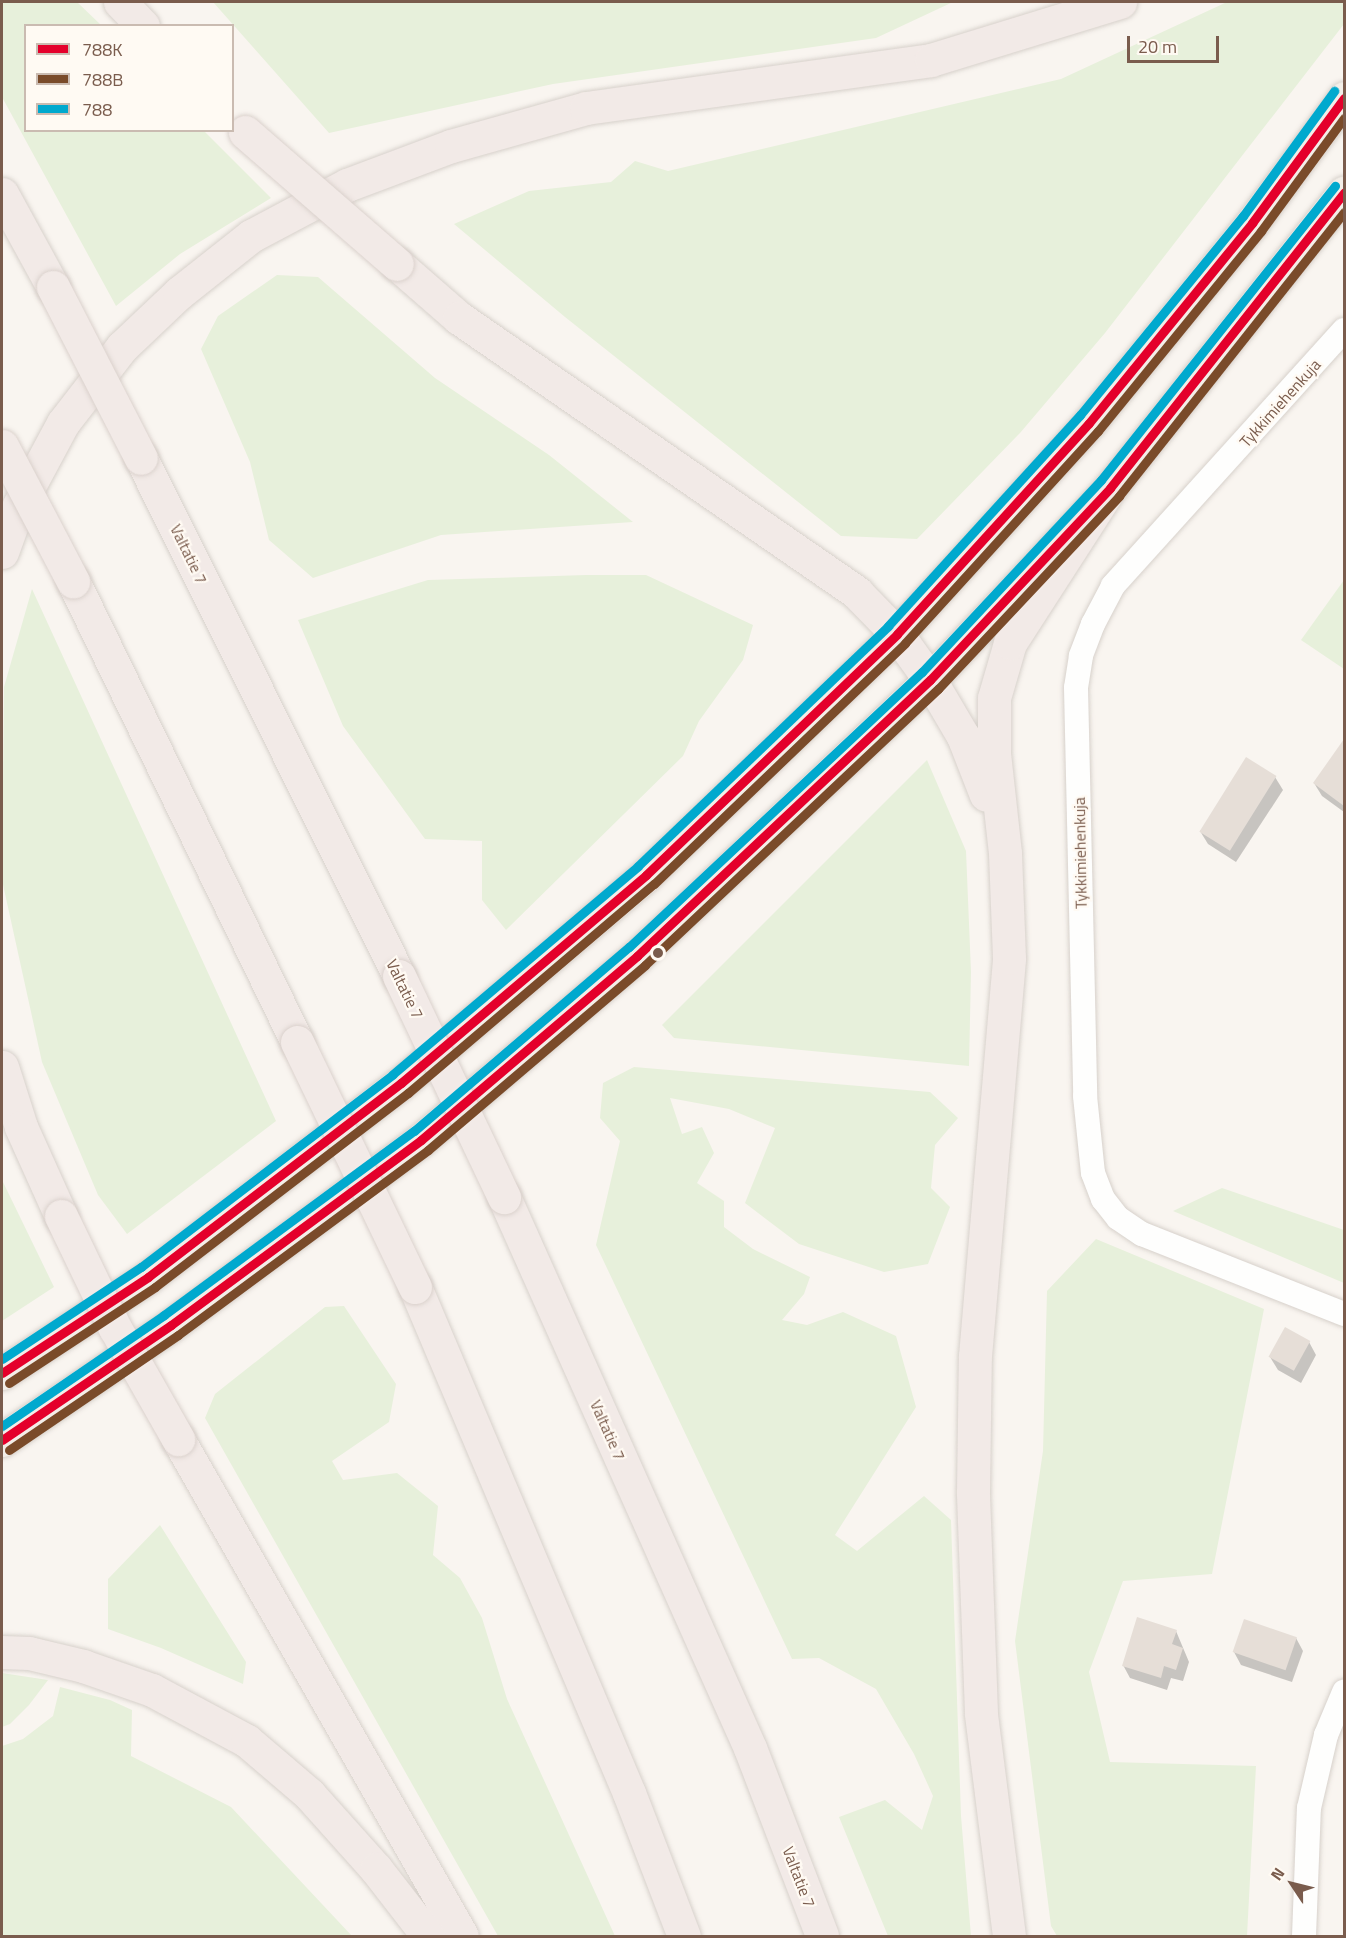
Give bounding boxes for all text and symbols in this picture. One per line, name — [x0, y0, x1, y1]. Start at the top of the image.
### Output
legend — [24, 24, 234, 132]
scale bar — [1130, 24, 1222, 62]
text: 20 m — [1138, 33, 1177, 60]
text: 788K — [82, 36, 122, 63]
text: 788B — [82, 66, 123, 93]
text: 788 — [82, 96, 112, 123]
street label: Tykkimiehenkuja — [1235, 355, 1325, 451]
street label: Valtatie 7 — [166, 521, 212, 587]
street label: Tykkimiehenkuja — [1069, 797, 1091, 909]
unlabelled marker — [652, 947, 664, 959]
street label: Valtatie 7 — [382, 956, 428, 1022]
street label: Valtatie 7 — [586, 1397, 630, 1463]
street label: Valtatie 7 — [779, 1844, 819, 1910]
north arrow — [1262, 1854, 1322, 1914]
text: N — [1264, 1862, 1290, 1885]

